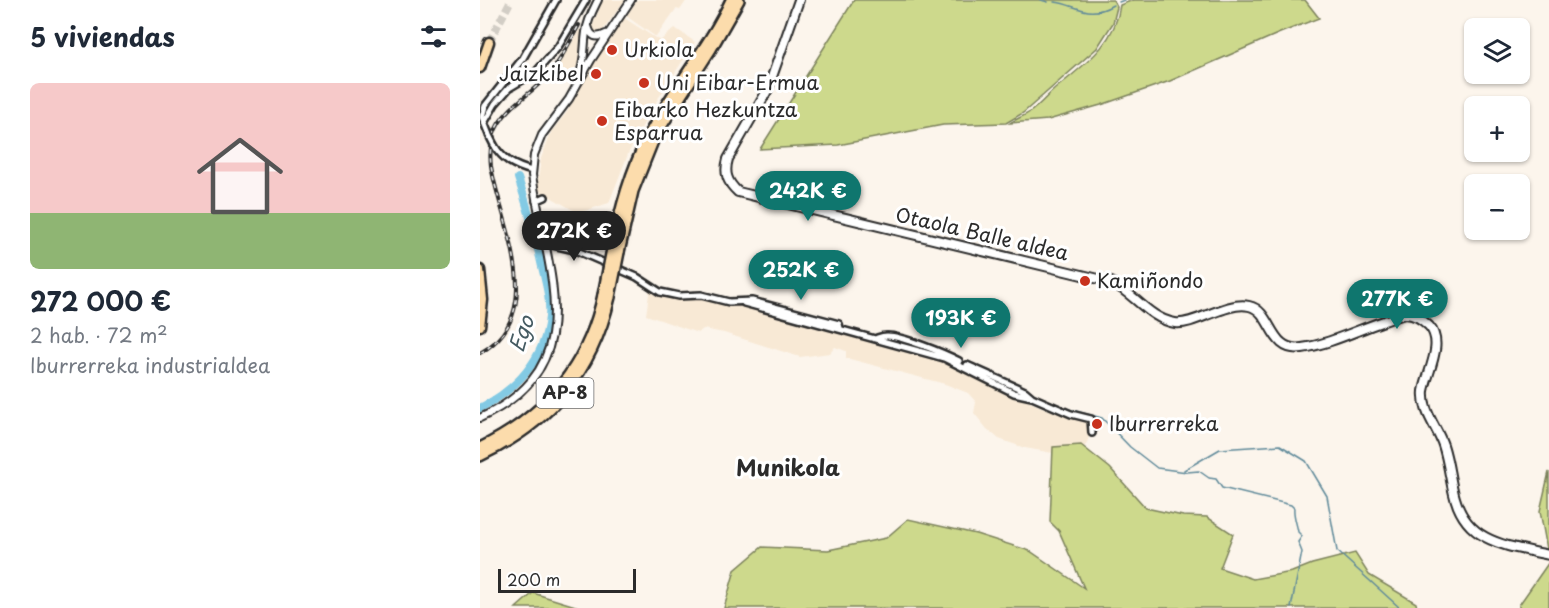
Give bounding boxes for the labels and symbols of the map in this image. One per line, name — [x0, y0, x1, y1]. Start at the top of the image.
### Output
place label: Urkiola — [624, 34, 694, 64]
marker: Urkiola — [605, 43, 619, 57]
place label: Jaizkibel — [499, 58, 584, 88]
marker: Jaizkibel — [589, 67, 603, 81]
place label: Uni Eibar-Ermua — [656, 67, 819, 97]
marker: Uni Eibar-Ermua — [637, 76, 651, 90]
place label: Eibarko Hezkuntza Esparrua — [614, 94, 798, 147]
marker: Eibarko Hezkuntza Esparrua — [595, 114, 609, 128]
pin: 242K € — [759, 171, 857, 222]
street label: Otaola Balle aldea — [893, 199, 1072, 268]
pin: 272K € — [525, 211, 623, 262]
pin: 252K € — [752, 250, 850, 301]
place label: Kamiñondo — [1097, 265, 1203, 295]
marker: Kamiñondo — [1078, 274, 1092, 288]
pin: 277K € — [1348, 279, 1446, 330]
pin: 193K € — [912, 298, 1010, 349]
water label: Ego — [499, 310, 542, 356]
road number: AP-8 — [536, 378, 593, 408]
place label: Iburrerreka — [1109, 408, 1219, 438]
marker: Iburrerreka — [1090, 417, 1104, 431]
district label: Munikola — [736, 450, 840, 483]
scale bar — [498, 566, 636, 594]

